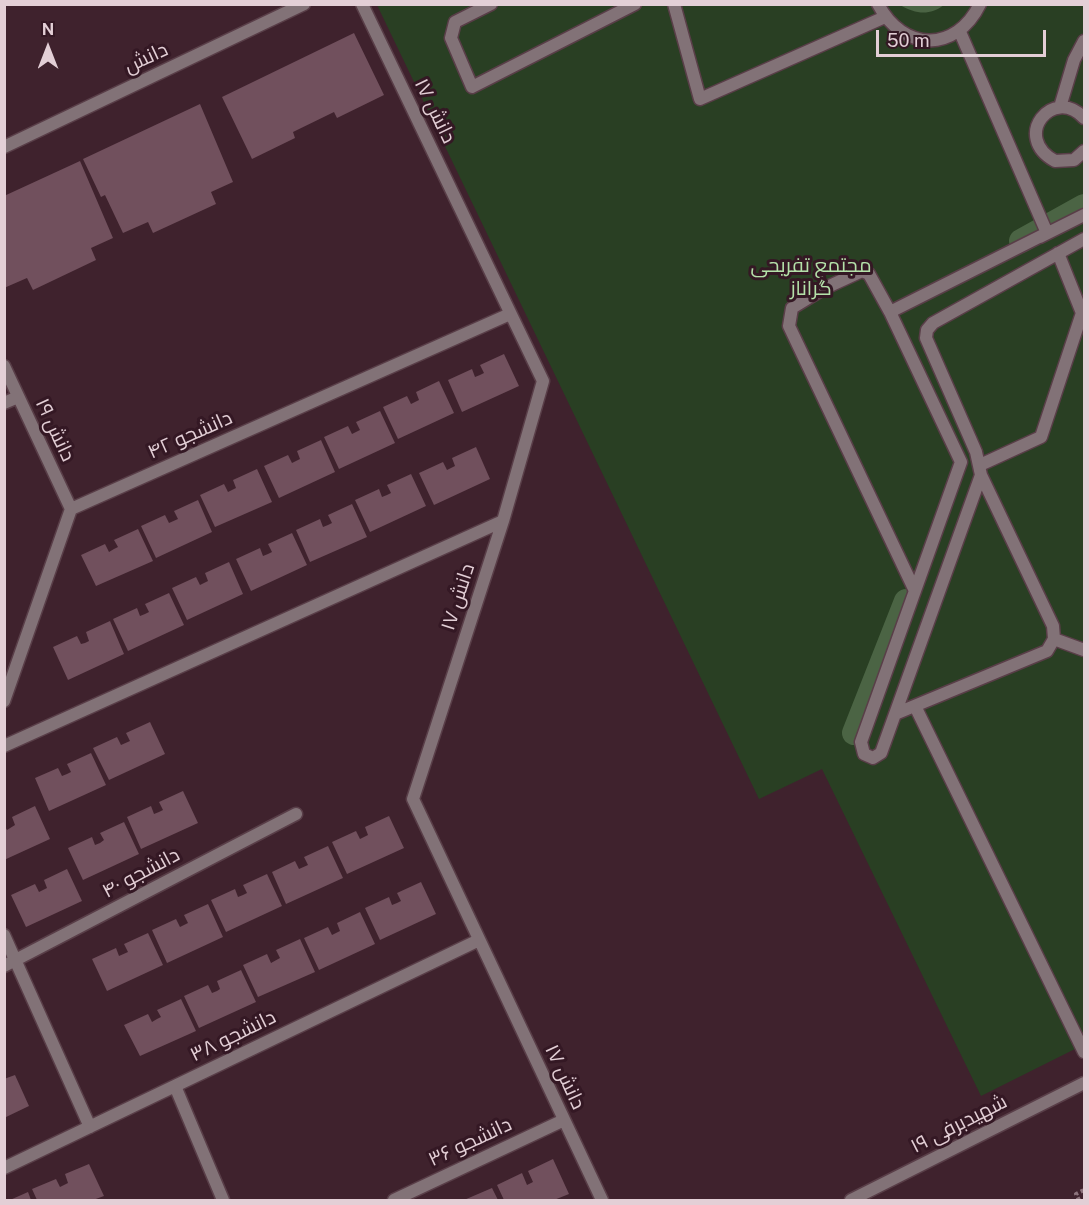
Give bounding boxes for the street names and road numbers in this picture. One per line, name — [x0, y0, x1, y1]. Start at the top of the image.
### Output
street label: دانش — [120, 38, 172, 78]
street label: دانش ۱۷ — [409, 75, 461, 147]
street label: دانش ۱۹ — [30, 395, 80, 465]
street label: دانشجو ۴۲ — [144, 406, 236, 464]
street label: دانش ۱۷ — [436, 561, 480, 633]
street label: دانشجو ۴۰ — [98, 843, 184, 903]
street label: دانشجو ۳۸ — [186, 1005, 280, 1067]
street label: دانش ۱۷ — [540, 1041, 590, 1113]
street label: شهیدبرفی ۱۹ — [907, 1089, 1011, 1159]
street label: دانشجو ۳۶ — [425, 1112, 515, 1172]

